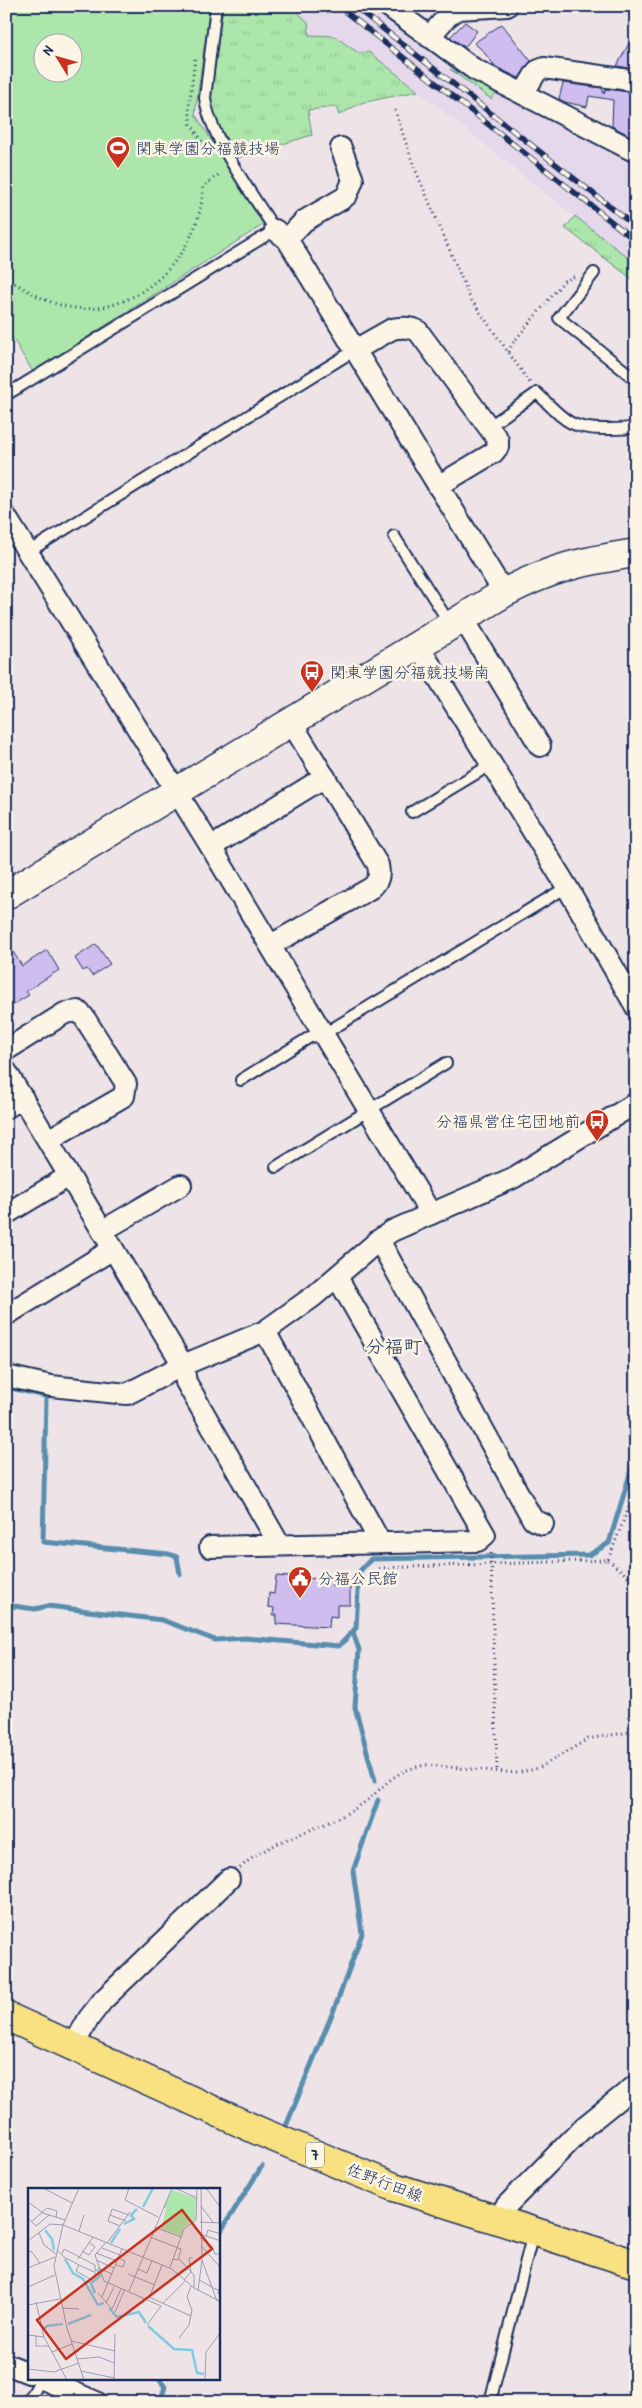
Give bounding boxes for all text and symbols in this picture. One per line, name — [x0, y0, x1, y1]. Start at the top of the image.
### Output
north arrow — [32, 32, 82, 82]
text: N — [37, 41, 57, 59]
sports icon: 関東学園分福競技場 — [105, 135, 131, 169]
place label: 関東学園分福競技場 — [136, 137, 280, 159]
bus stop icon: 関東学園分福競技場南 — [299, 659, 325, 693]
place label: 関東学園分福競技場南 — [330, 661, 490, 683]
bus stop icon: 分福県営住宅団地前 — [584, 1108, 610, 1142]
place label: 分福県営住宅団地前 — [436, 1110, 580, 1132]
district label: 分福町 — [365, 1333, 423, 1359]
public building icon: 分福公民館 — [287, 1565, 313, 1599]
place label: 分福公民館 — [318, 1567, 398, 1589]
road number: 7 — [306, 2142, 324, 2168]
street label: 佐野行田線 — [344, 2157, 426, 2207]
inset map — [28, 2188, 220, 2380]

